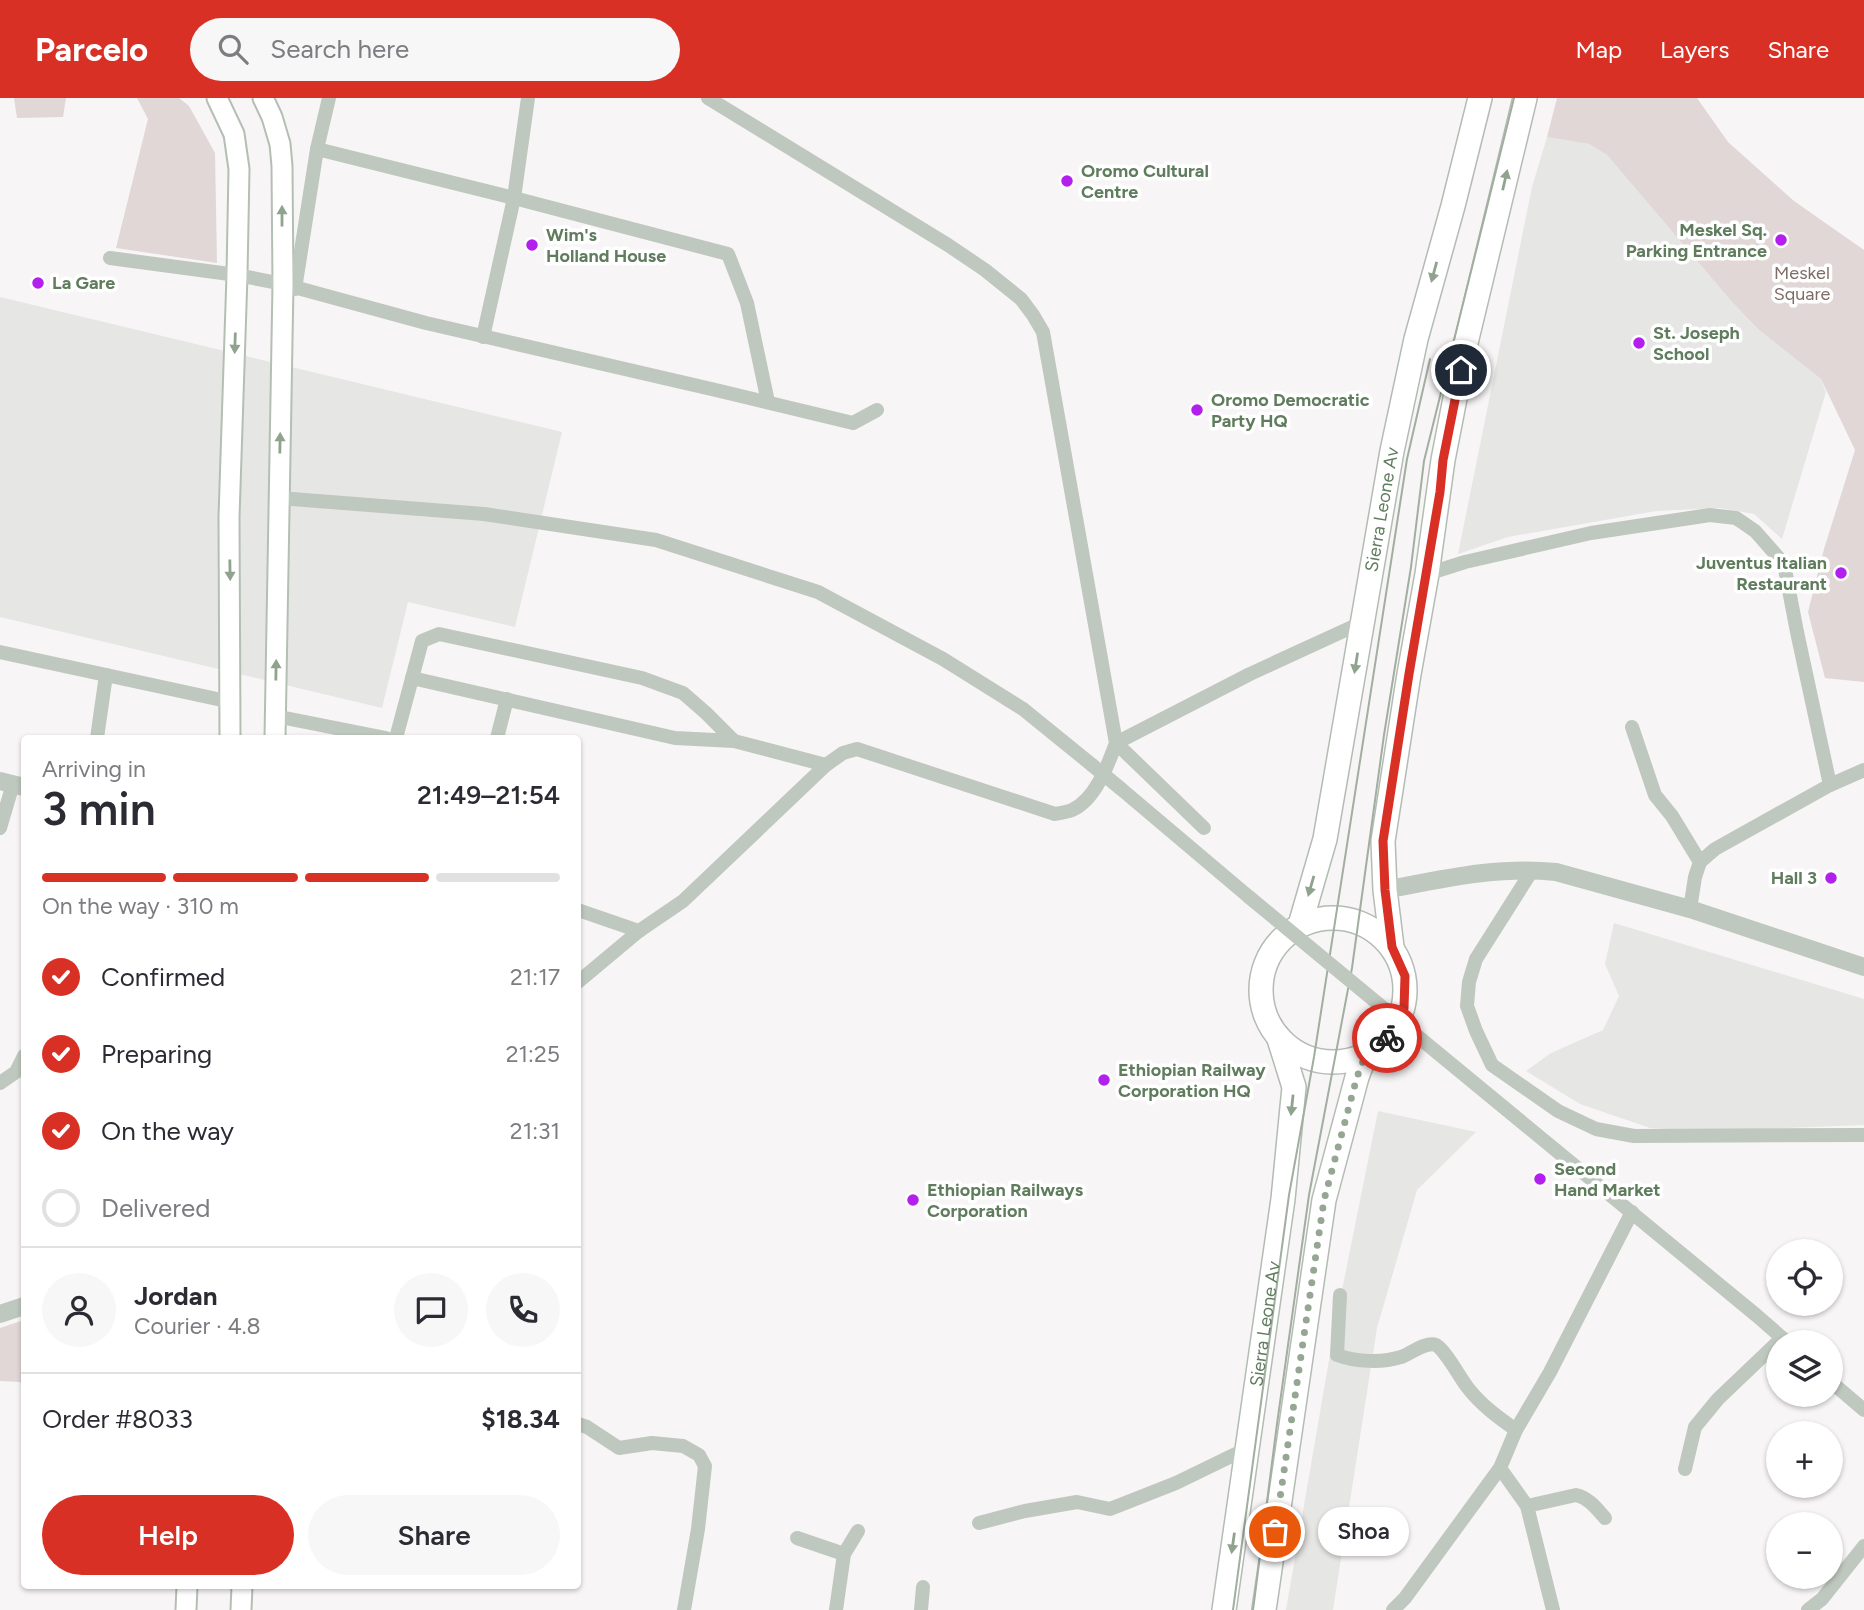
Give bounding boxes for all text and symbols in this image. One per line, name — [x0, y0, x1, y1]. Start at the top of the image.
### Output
search box — [190, 18, 680, 81]
text: Parcelo — [35, 30, 148, 69]
icon: search — [214, 30, 252, 68]
text: Search here — [270, 33, 409, 65]
text: Map — [1575, 35, 1622, 64]
text: Layers — [1660, 35, 1729, 64]
text: Share — [1767, 35, 1829, 64]
place label: Oromo Cultural Centre — [1081, 160, 1209, 203]
one-way arrow — [1499, 168, 1510, 190]
marker: Oromo Cultural Centre — [1059, 173, 1075, 189]
one-way arrow — [276, 205, 288, 227]
place label: Meskel Sq. Parking Entrance — [1626, 219, 1767, 262]
place label: Wim's Holland House — [546, 224, 666, 267]
marker: Meskel Sq. Parking Entrance — [1773, 232, 1789, 248]
marker: Wim's Holland House — [524, 237, 540, 253]
one-way arrow — [1428, 261, 1439, 283]
park label: Meskel Square — [1774, 262, 1830, 305]
place label: La Gare — [52, 272, 115, 294]
marker: La Gare — [30, 275, 46, 291]
place label: St. Joseph School — [1653, 322, 1740, 365]
one-way arrow — [229, 332, 241, 354]
marker: St. Joseph School — [1631, 335, 1647, 351]
pin — [1431, 340, 1491, 400]
icon: home — [1442, 351, 1480, 389]
place label: Oromo Democratic Party HQ — [1211, 389, 1370, 432]
marker: Oromo Democratic Party HQ — [1189, 402, 1205, 418]
one-way arrow — [274, 432, 286, 454]
street label: Sierra Leone Av — [1360, 445, 1404, 574]
place label: Juventus Italian Restaurant — [1696, 552, 1827, 595]
one-way arrow — [224, 560, 236, 582]
marker: Juventus Italian Restaurant — [1833, 565, 1849, 581]
one-way arrow — [1350, 652, 1361, 674]
one-way arrow — [270, 659, 282, 681]
text: Arriving in — [42, 755, 146, 783]
text: 21:49–21:54 — [417, 779, 560, 811]
text: 3 min — [42, 781, 156, 837]
place label: Hall 3 — [1771, 867, 1817, 889]
marker: Hall 3 — [1823, 870, 1839, 886]
one-way arrow — [1306, 875, 1316, 896]
text: On the way · 310 m — [42, 892, 239, 920]
icon: check — [42, 958, 80, 996]
text: Confirmed — [101, 961, 225, 993]
text: 21:17 — [510, 963, 560, 991]
courier — [1352, 1003, 1422, 1073]
icon: bike — [1368, 1019, 1406, 1057]
icon: check — [42, 1035, 80, 1073]
text: Preparing — [101, 1038, 212, 1070]
text: 21:25 — [506, 1040, 560, 1068]
place label: Ethiopian Railway Corporation HQ — [1118, 1059, 1266, 1102]
marker: Ethiopian Railway Corporation HQ — [1096, 1072, 1112, 1088]
one-way arrow — [1286, 1094, 1297, 1116]
icon: check — [42, 1112, 80, 1150]
text: On the way — [101, 1115, 234, 1147]
text: 21:31 — [510, 1117, 560, 1145]
place label: Second Hand Market — [1554, 1158, 1661, 1201]
marker: Second Hand Market — [1532, 1171, 1548, 1187]
place label: Ethiopian Railways Corporation — [927, 1179, 1084, 1222]
text: Delivered — [101, 1192, 210, 1224]
marker: Ethiopian Railways Corporation — [905, 1192, 921, 1208]
map controls — [1766, 1239, 1843, 1589]
button: locate — [1766, 1239, 1843, 1316]
street label: Sierra Leone Av — [1245, 1259, 1285, 1388]
button: person — [42, 1273, 116, 1347]
button: chat — [394, 1273, 468, 1347]
button: phone — [486, 1273, 560, 1347]
text: Jordan — [134, 1280, 217, 1312]
text: Courier · 4.8 — [134, 1312, 261, 1340]
button: layers — [1766, 1330, 1843, 1407]
text: Order #8033 — [42, 1403, 193, 1435]
text: $18.34 — [481, 1403, 560, 1435]
button: + — [1766, 1421, 1843, 1498]
button: Help — [42, 1495, 294, 1575]
button: Share — [308, 1495, 560, 1575]
pin — [1245, 1502, 1305, 1562]
callout: Shoa — [1317, 1508, 1408, 1556]
button: − — [1766, 1512, 1843, 1589]
icon: bag — [1256, 1513, 1294, 1551]
text: Shoa — [1337, 1517, 1390, 1545]
one-way arrow — [1227, 1532, 1238, 1554]

